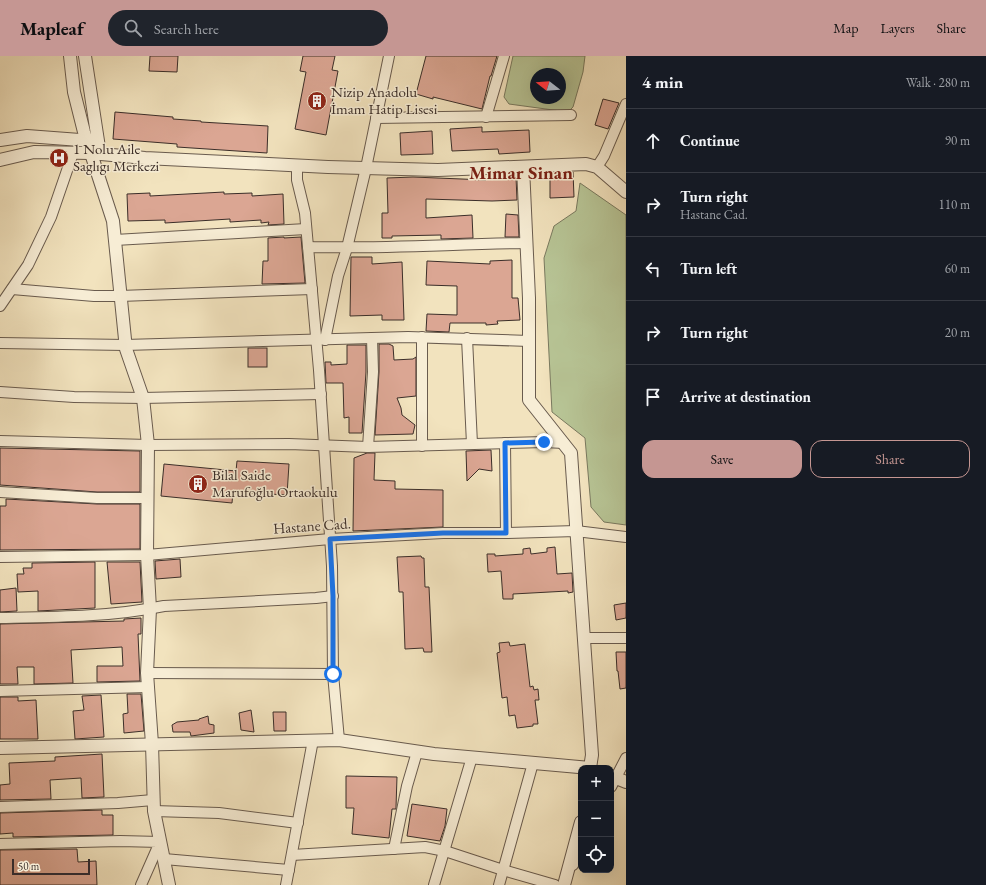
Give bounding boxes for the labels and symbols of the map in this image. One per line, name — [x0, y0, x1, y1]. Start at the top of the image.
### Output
north arrow — [530, 68, 566, 104]
place label: Nizip Anadolu İmam Hatip Lisesi — [331, 82, 438, 118]
building icon: Nizip Anadolu İmam Hatip Lisesi — [306, 90, 328, 112]
place label: 1 Nolu Aile Saglıgı Merkezi — [73, 139, 160, 175]
hospital icon: 1 Nolu Aile Saglıgı Merkezi — [48, 147, 70, 169]
district label: Mimar Sinan — [469, 160, 573, 185]
route end — [535, 433, 553, 451]
place label: Bilal Saide Marufoğlu Ortaokulu — [212, 465, 338, 501]
building icon: Bilal Saide Marufoğlu Ortaokulu — [187, 473, 209, 495]
street label: Hastane Cad. — [272, 513, 352, 538]
route start — [324, 665, 342, 683]
scale bar — [12, 857, 90, 876]

